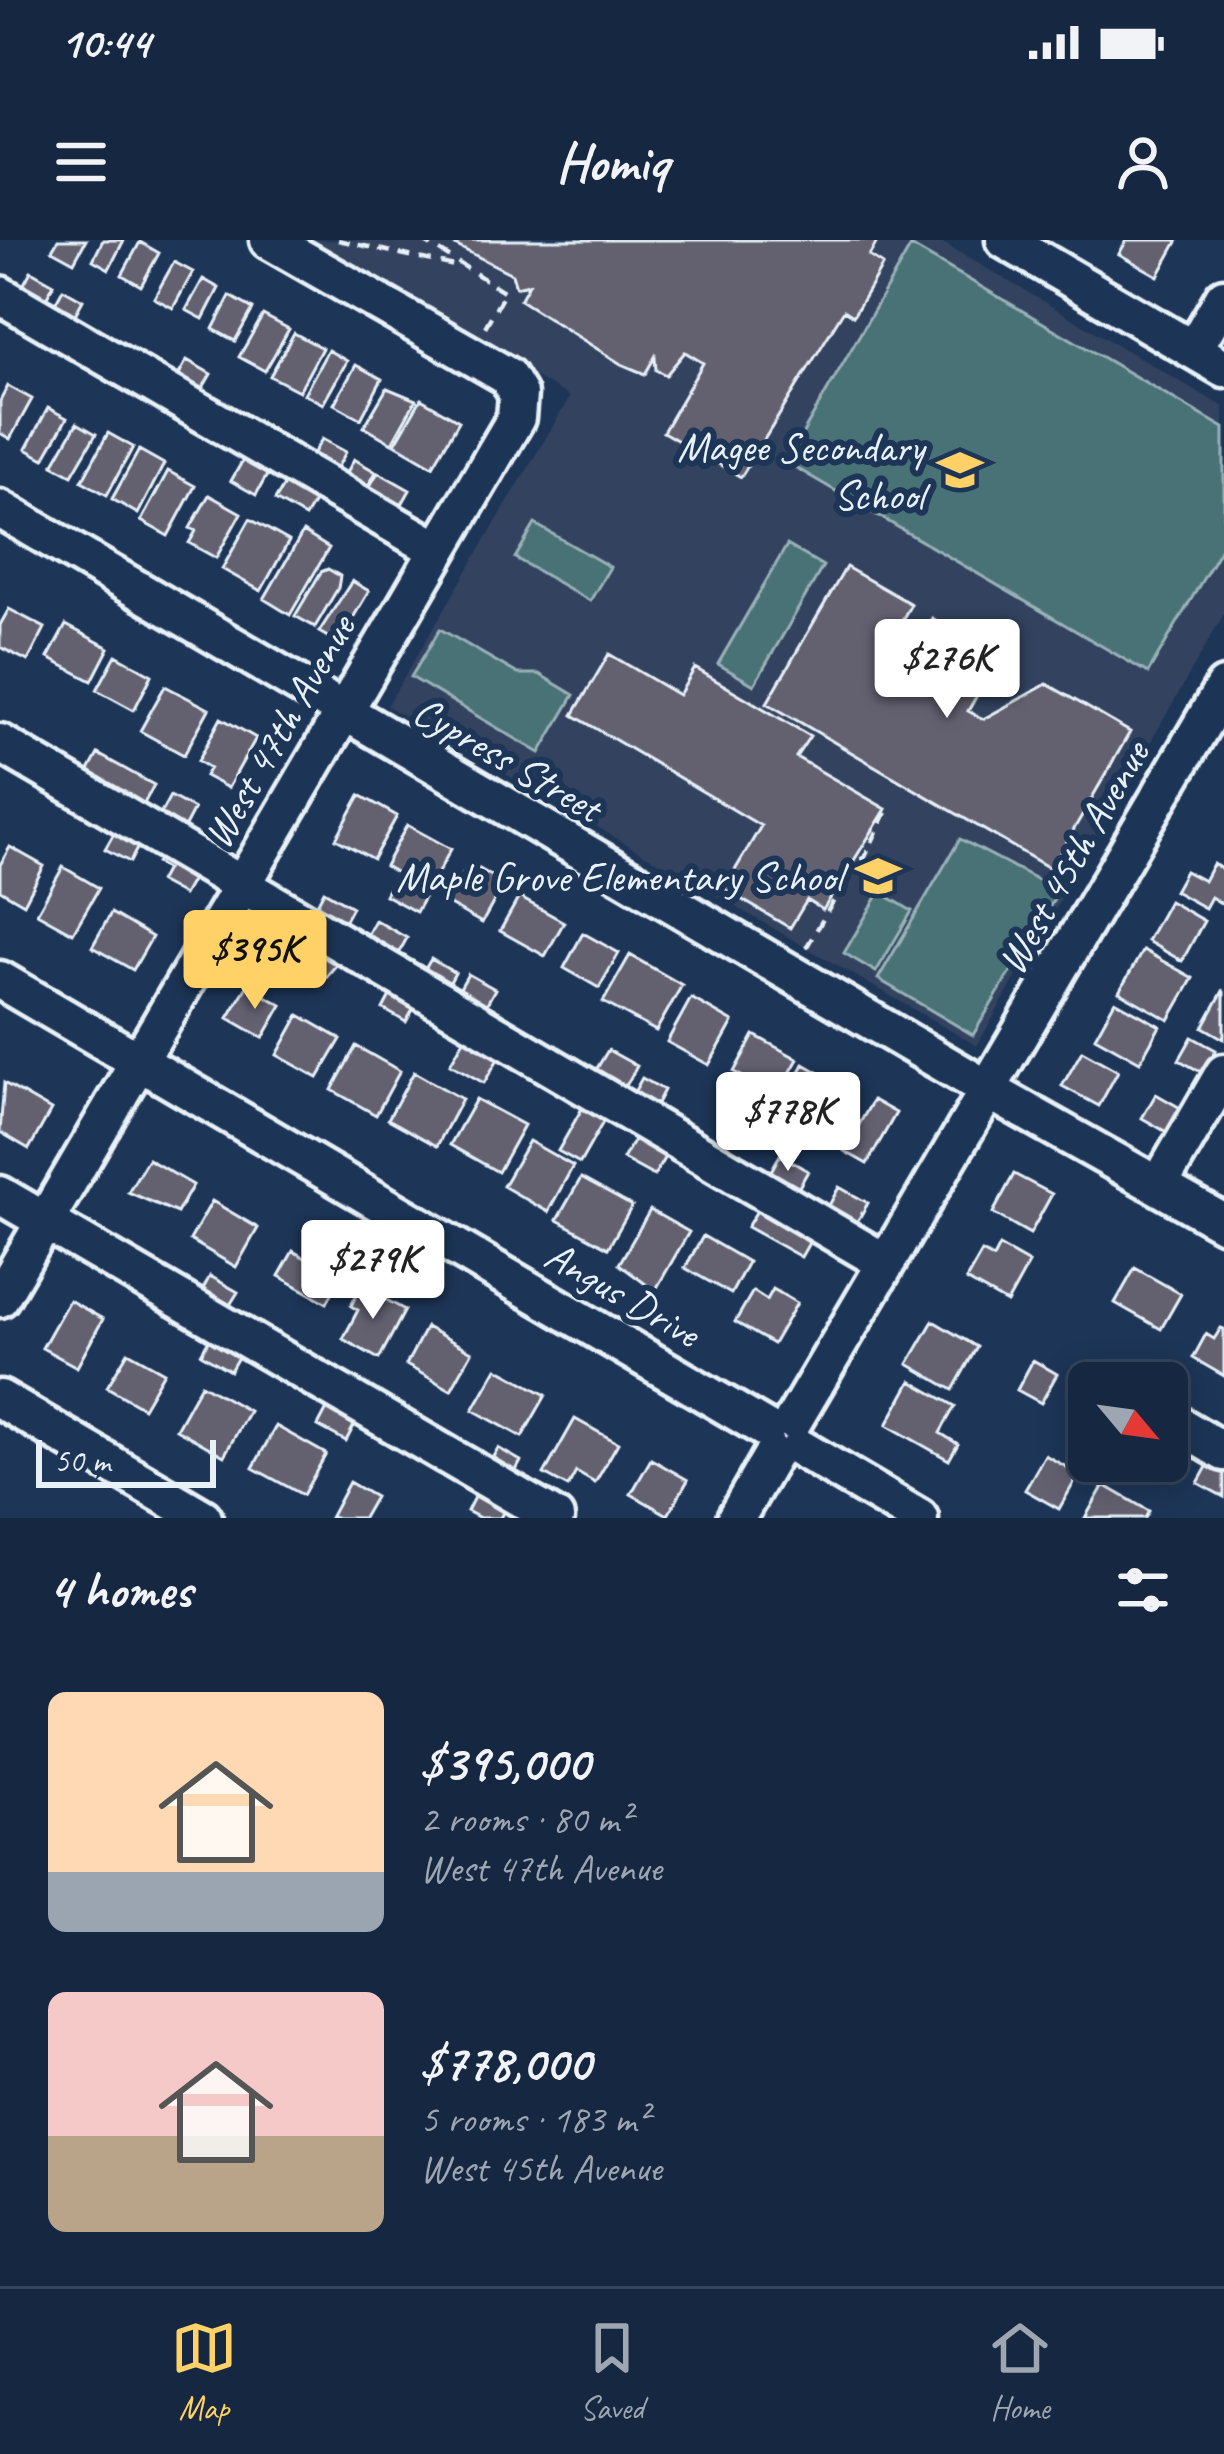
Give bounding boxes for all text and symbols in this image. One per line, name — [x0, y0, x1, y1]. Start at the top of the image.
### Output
text: 10:44 — [60, 14, 150, 71]
text: Homiq — [556, 128, 668, 196]
icon: menu — [48, 129, 114, 195]
icon: person — [1110, 129, 1176, 195]
place label: Magee Secondary School — [677, 421, 931, 522]
school or university icon: Magee Secondary School — [935, 445, 985, 495]
street label: West 47th Avenue — [191, 604, 369, 858]
pin: $276K — [863, 619, 1031, 721]
text: $276K — [902, 633, 992, 682]
street label: Cypress Street — [404, 684, 614, 836]
street label: West 45th Avenue — [985, 730, 1163, 984]
place label: Maple Grove Elementary School — [396, 851, 849, 904]
school or university icon: Maple Grove Elementary School — [853, 851, 903, 901]
pin: $395K — [171, 910, 339, 1012]
text: $395K — [211, 924, 299, 973]
pin: $778K — [704, 1072, 872, 1174]
text: $778K — [743, 1086, 833, 1135]
pin: $279K — [289, 1220, 457, 1322]
street label: Angus Drive — [536, 1229, 711, 1361]
text: $279K — [328, 1234, 418, 1283]
north arrow — [1068, 1362, 1188, 1482]
map controls — [1068, 1362, 1188, 1482]
scale bar — [36, 1434, 216, 1487]
text: 50 m — [54, 1440, 110, 1482]
icon: filters — [1110, 1557, 1176, 1623]
text: 4 homes — [48, 1558, 192, 1622]
text: $395,000 — [420, 1731, 589, 1795]
icon: home — [144, 1740, 288, 1884]
text: 2 rooms · 80 m² — [420, 1795, 631, 1844]
text: West 47th Avenue — [420, 1844, 662, 1893]
text: $778,000 — [420, 2031, 590, 2095]
icon: home — [144, 2040, 288, 2184]
text: 5 rooms · 183 m² — [420, 2095, 648, 2144]
text: West 45th Avenue — [420, 2144, 662, 2193]
tab: Map — [171, 2315, 237, 2429]
tab: Saved — [579, 2315, 645, 2429]
tab: Home — [987, 2315, 1053, 2429]

